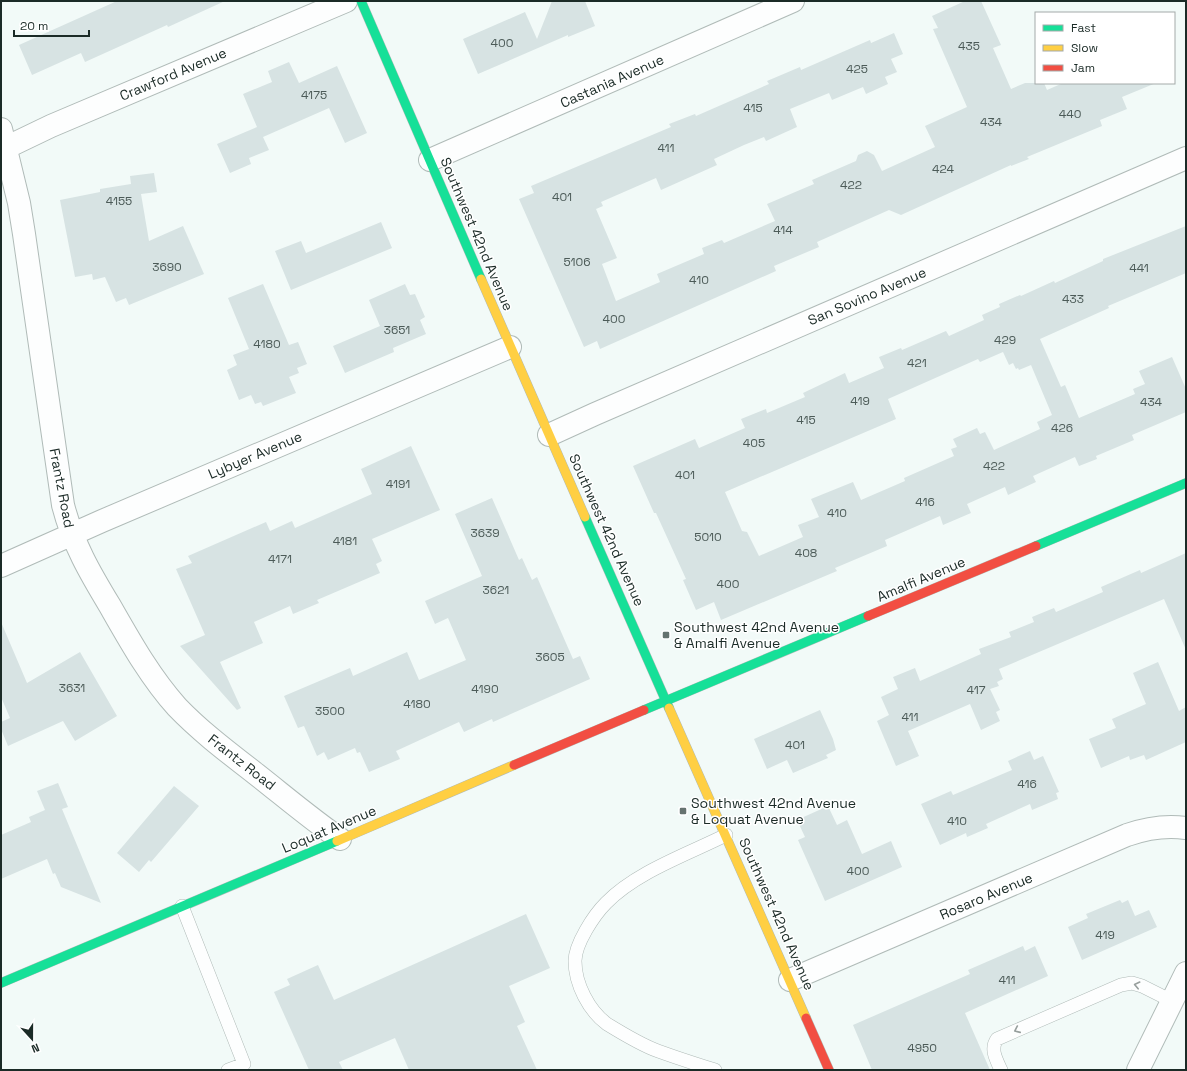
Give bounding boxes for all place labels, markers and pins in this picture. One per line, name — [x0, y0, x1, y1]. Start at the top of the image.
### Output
place label: Southwest 42nd Avenue & Amalfi Avenue — [674, 618, 839, 652]
marker: Southwest 42nd Avenue & Amalfi Avenue — [661, 630, 671, 640]
place label: Southwest 42nd Avenue & Loquat Avenue — [691, 794, 856, 828]
marker: Southwest 42nd Avenue & Loquat Avenue — [678, 806, 688, 816]

